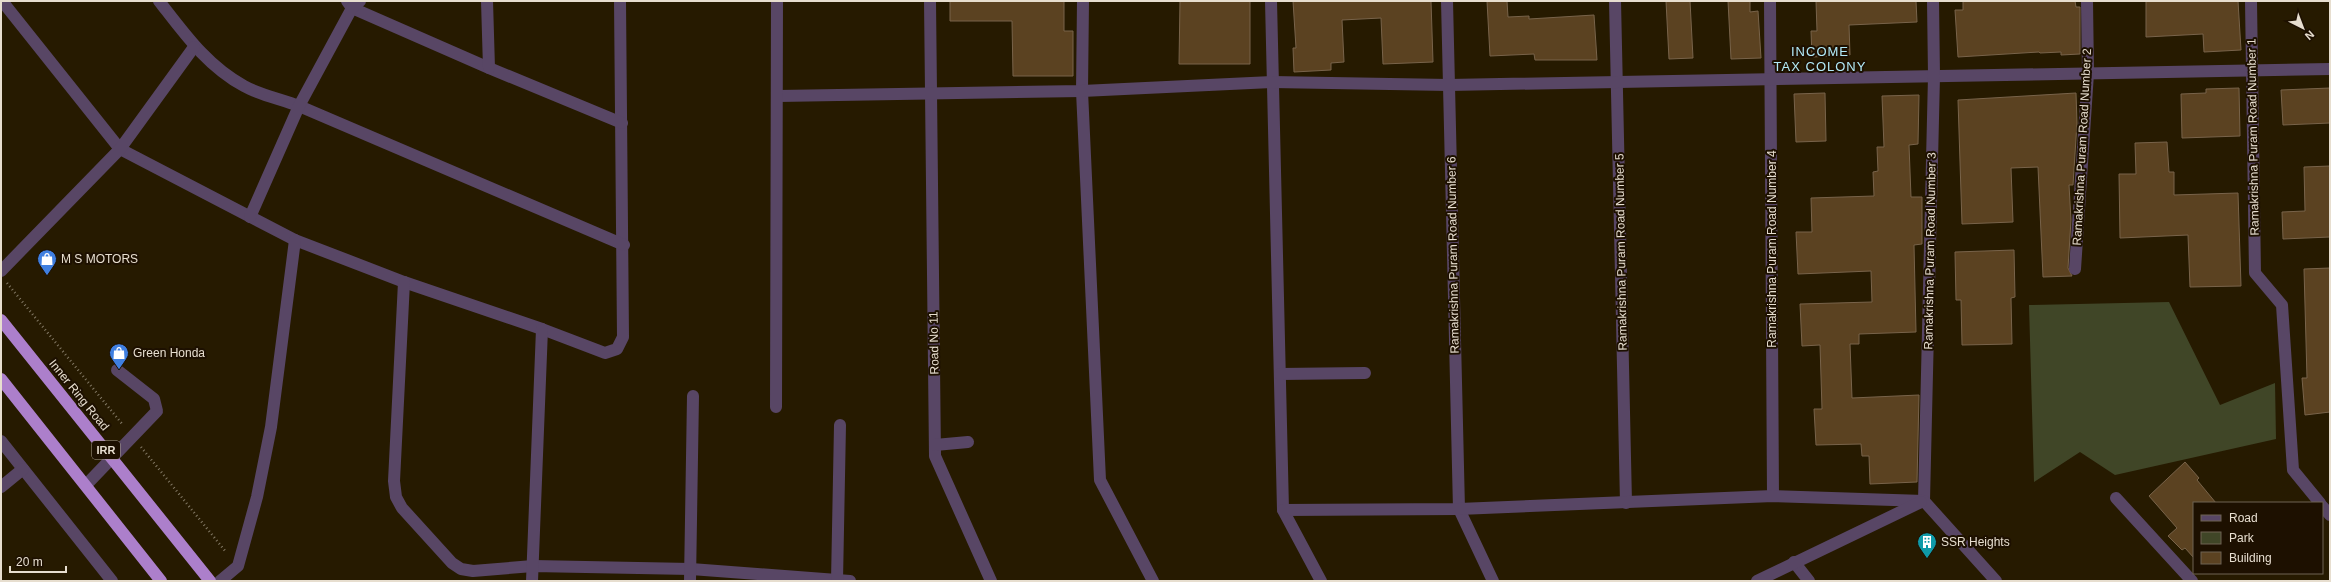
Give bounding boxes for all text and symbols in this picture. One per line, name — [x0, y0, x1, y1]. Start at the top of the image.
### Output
north arrow — [2283, 8, 2323, 48]
text: N — [2303, 28, 2317, 43]
street label: Ramakrishna Puram Road Number 1 — [2244, 38, 2262, 236]
district label: INCOME TAX COLONY — [1774, 44, 1866, 74]
street label: Ramakrishna Puram Road Number 2 — [2070, 48, 2094, 246]
street label: Ramakrishna Puram Road Number 4 — [1765, 150, 1779, 348]
street label: Ramakrishna Puram Road Number 3 — [1921, 152, 1939, 350]
street label: Ramakrishna Puram Road Number 5 — [1612, 153, 1630, 351]
street label: Ramakrishna Puram Road Number 6 — [1444, 156, 1462, 354]
shop icon: M S MOTORS — [36, 248, 58, 276]
place label: M S MOTORS — [61, 252, 138, 266]
street label: Road No 11 — [926, 311, 942, 375]
shop icon: Green Honda — [108, 342, 130, 370]
place label: Green Honda — [133, 346, 205, 360]
street label: Inner Ring Road — [46, 357, 112, 433]
road number: IRR — [92, 441, 120, 459]
legend — [2193, 502, 2323, 574]
text: Road — [2229, 511, 2258, 525]
building icon: SSR Heights — [1916, 531, 1938, 559]
text: Park — [2229, 531, 2255, 545]
place label: SSR Heights — [1941, 535, 2010, 549]
scale bar — [10, 548, 66, 574]
text: Building — [2229, 551, 2272, 565]
text: 20 m — [16, 555, 43, 569]

